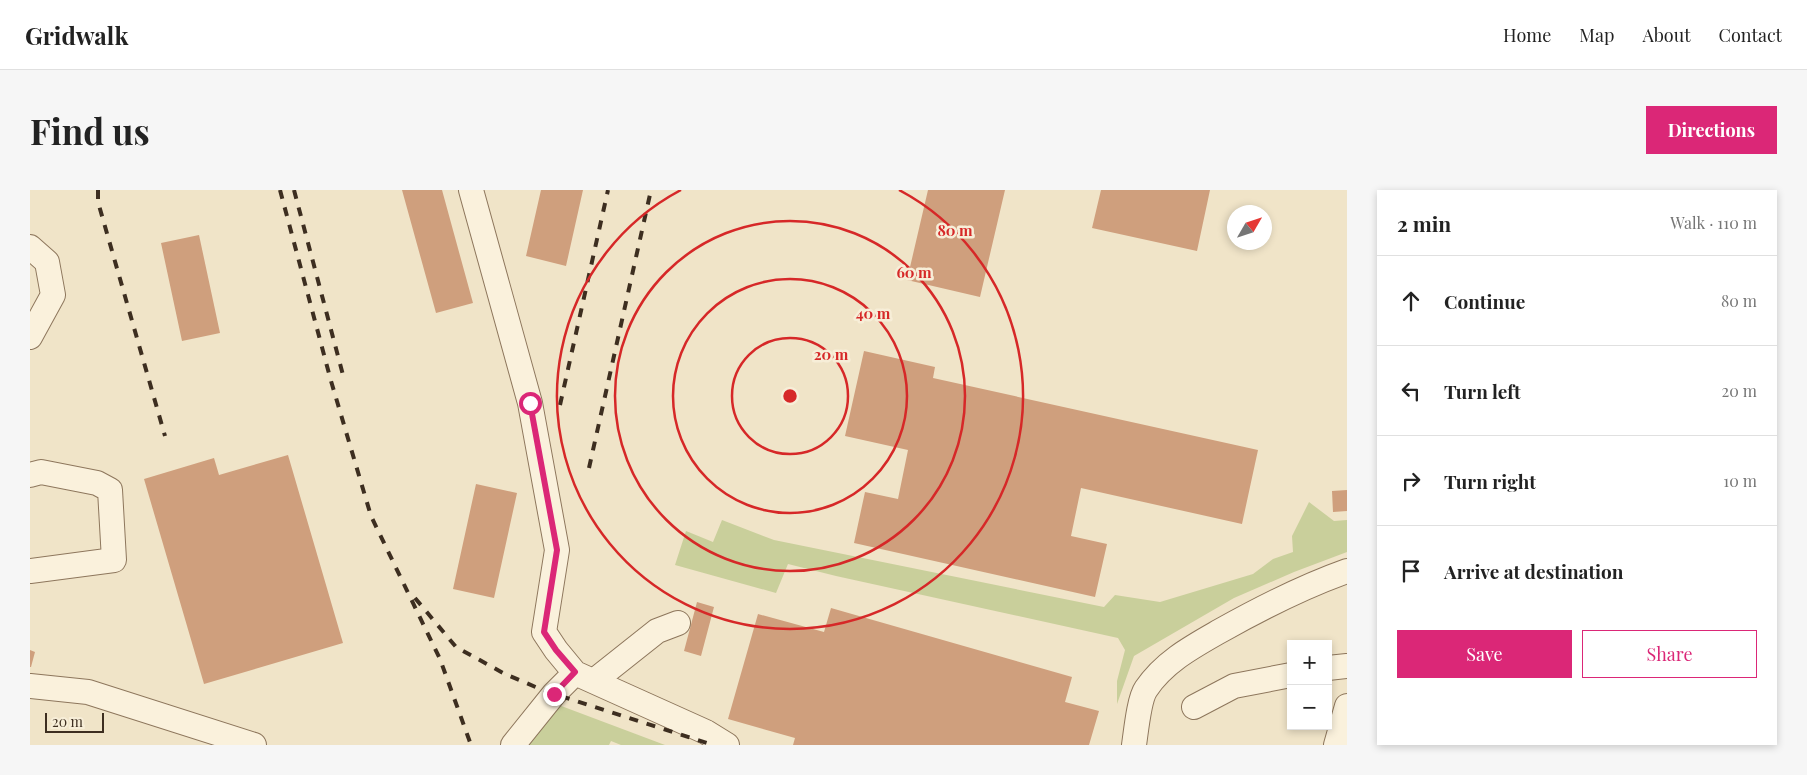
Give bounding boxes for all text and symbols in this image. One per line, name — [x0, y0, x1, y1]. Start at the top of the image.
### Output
text: Gridwalk — [25, 19, 128, 51]
text: Home — [1503, 23, 1551, 47]
text: Map — [1579, 23, 1614, 47]
text: About — [1642, 23, 1691, 47]
text: Contact — [1719, 23, 1782, 47]
button: Directions — [1646, 106, 1777, 154]
text: Find us — [30, 107, 150, 154]
north arrow — [1227, 205, 1272, 250]
text: 2 min — [1397, 209, 1451, 237]
text: Walk · 110 m — [1670, 212, 1757, 233]
text: 80 m — [937, 220, 973, 240]
text: 60 m — [896, 262, 932, 282]
icon: ahead — [1397, 287, 1425, 315]
text: Continue — [1444, 288, 1525, 314]
text: 80 m — [1721, 290, 1757, 311]
text: 40 m — [856, 303, 891, 323]
text: 20 m — [814, 344, 849, 364]
icon: left — [1397, 377, 1425, 405]
text: Turn left — [1444, 378, 1521, 404]
text: 20 m — [1722, 380, 1757, 401]
centre of rings — [781, 387, 799, 405]
route start — [519, 392, 542, 415]
icon: right — [1397, 467, 1425, 495]
text: Turn right — [1444, 468, 1536, 494]
text: 10 m — [1723, 470, 1757, 491]
icon: arrive — [1397, 557, 1425, 585]
text: Arrive at destination — [1444, 558, 1624, 584]
button: Save — [1397, 630, 1572, 678]
button: Share — [1582, 630, 1757, 678]
map controls — [1287, 640, 1332, 730]
button: + — [1287, 640, 1332, 685]
route end — [543, 683, 566, 706]
button: − — [1287, 685, 1332, 730]
scale bar — [45, 710, 104, 733]
text: 20 m — [52, 712, 83, 731]

